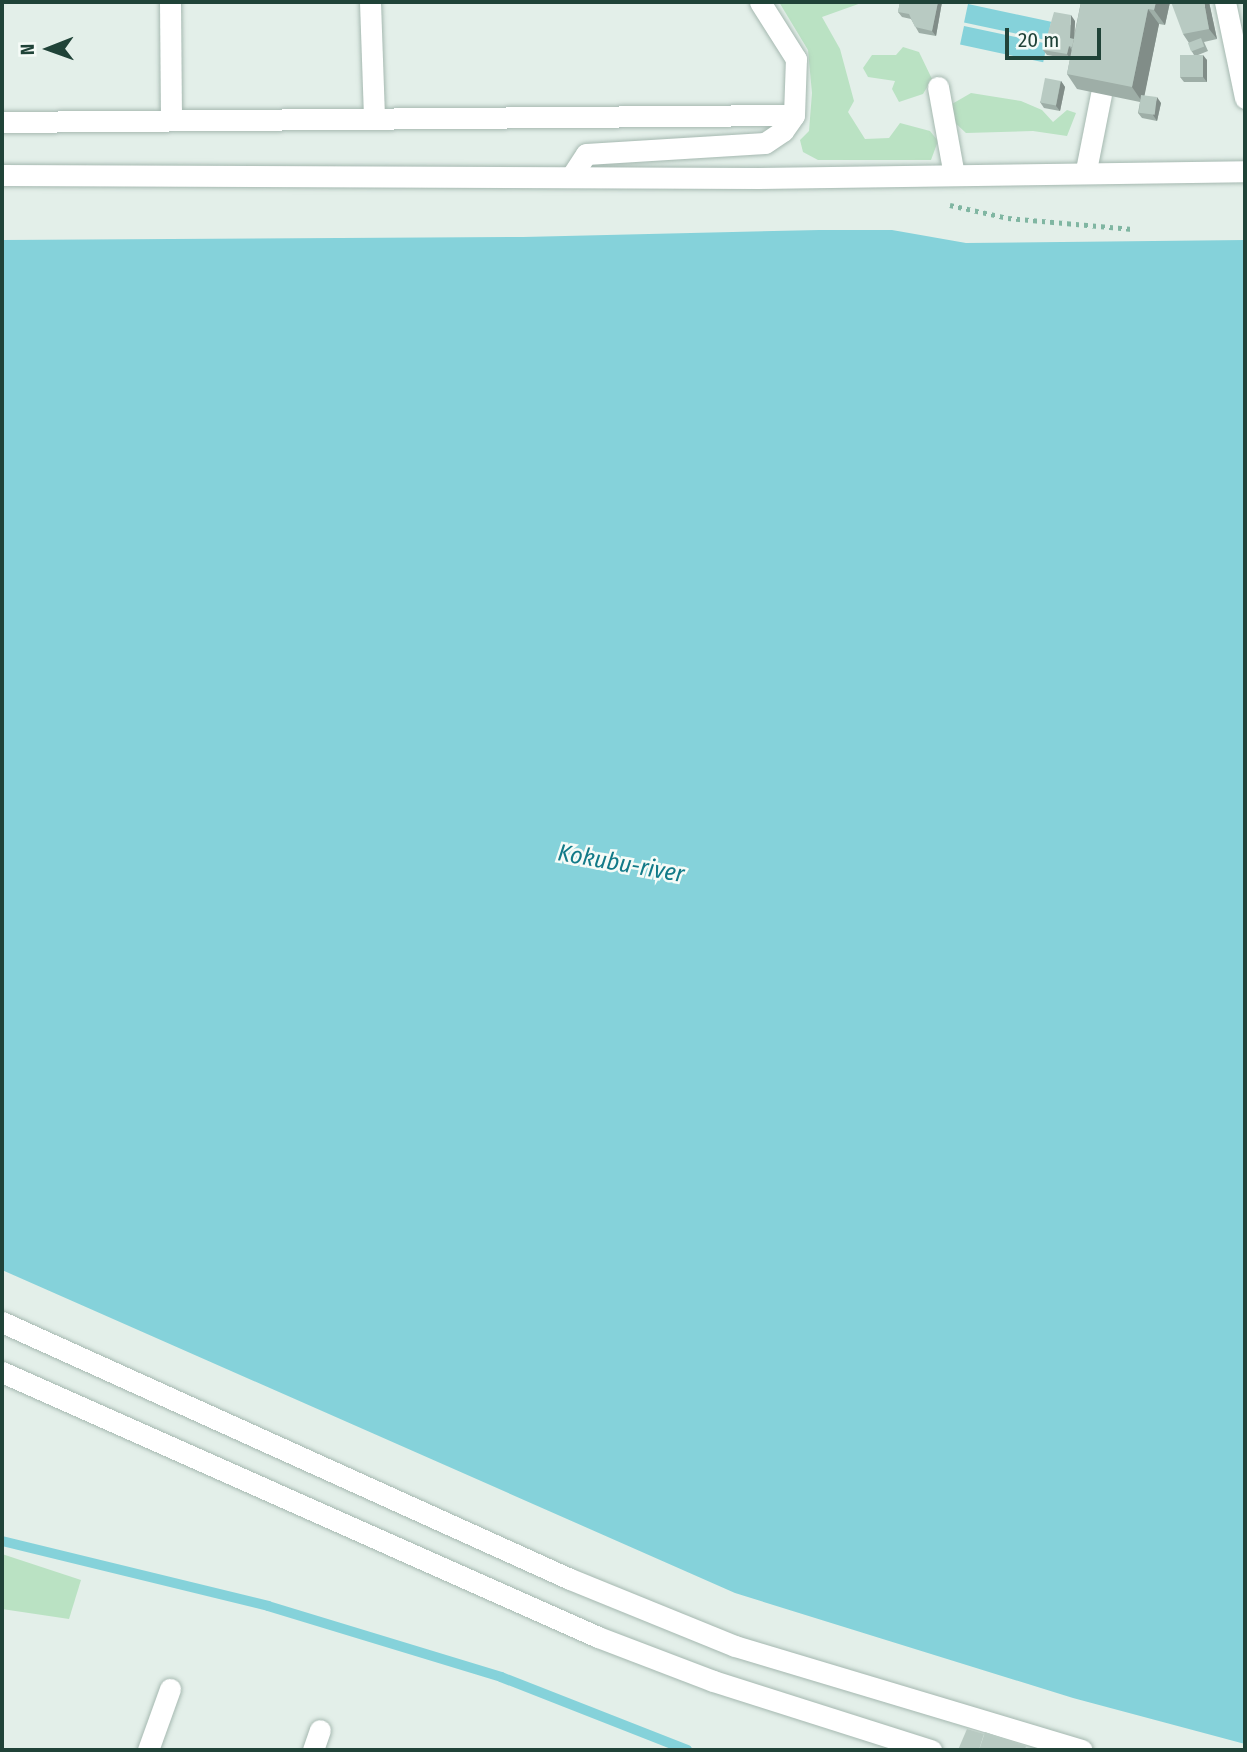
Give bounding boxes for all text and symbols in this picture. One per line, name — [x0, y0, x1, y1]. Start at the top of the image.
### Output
north arrow — [14, 14, 84, 84]
scale bar — [1009, 14, 1105, 58]
text: 20 m — [1018, 27, 1059, 53]
text: N — [16, 43, 39, 55]
water label: Kokubu-river — [556, 839, 686, 889]

